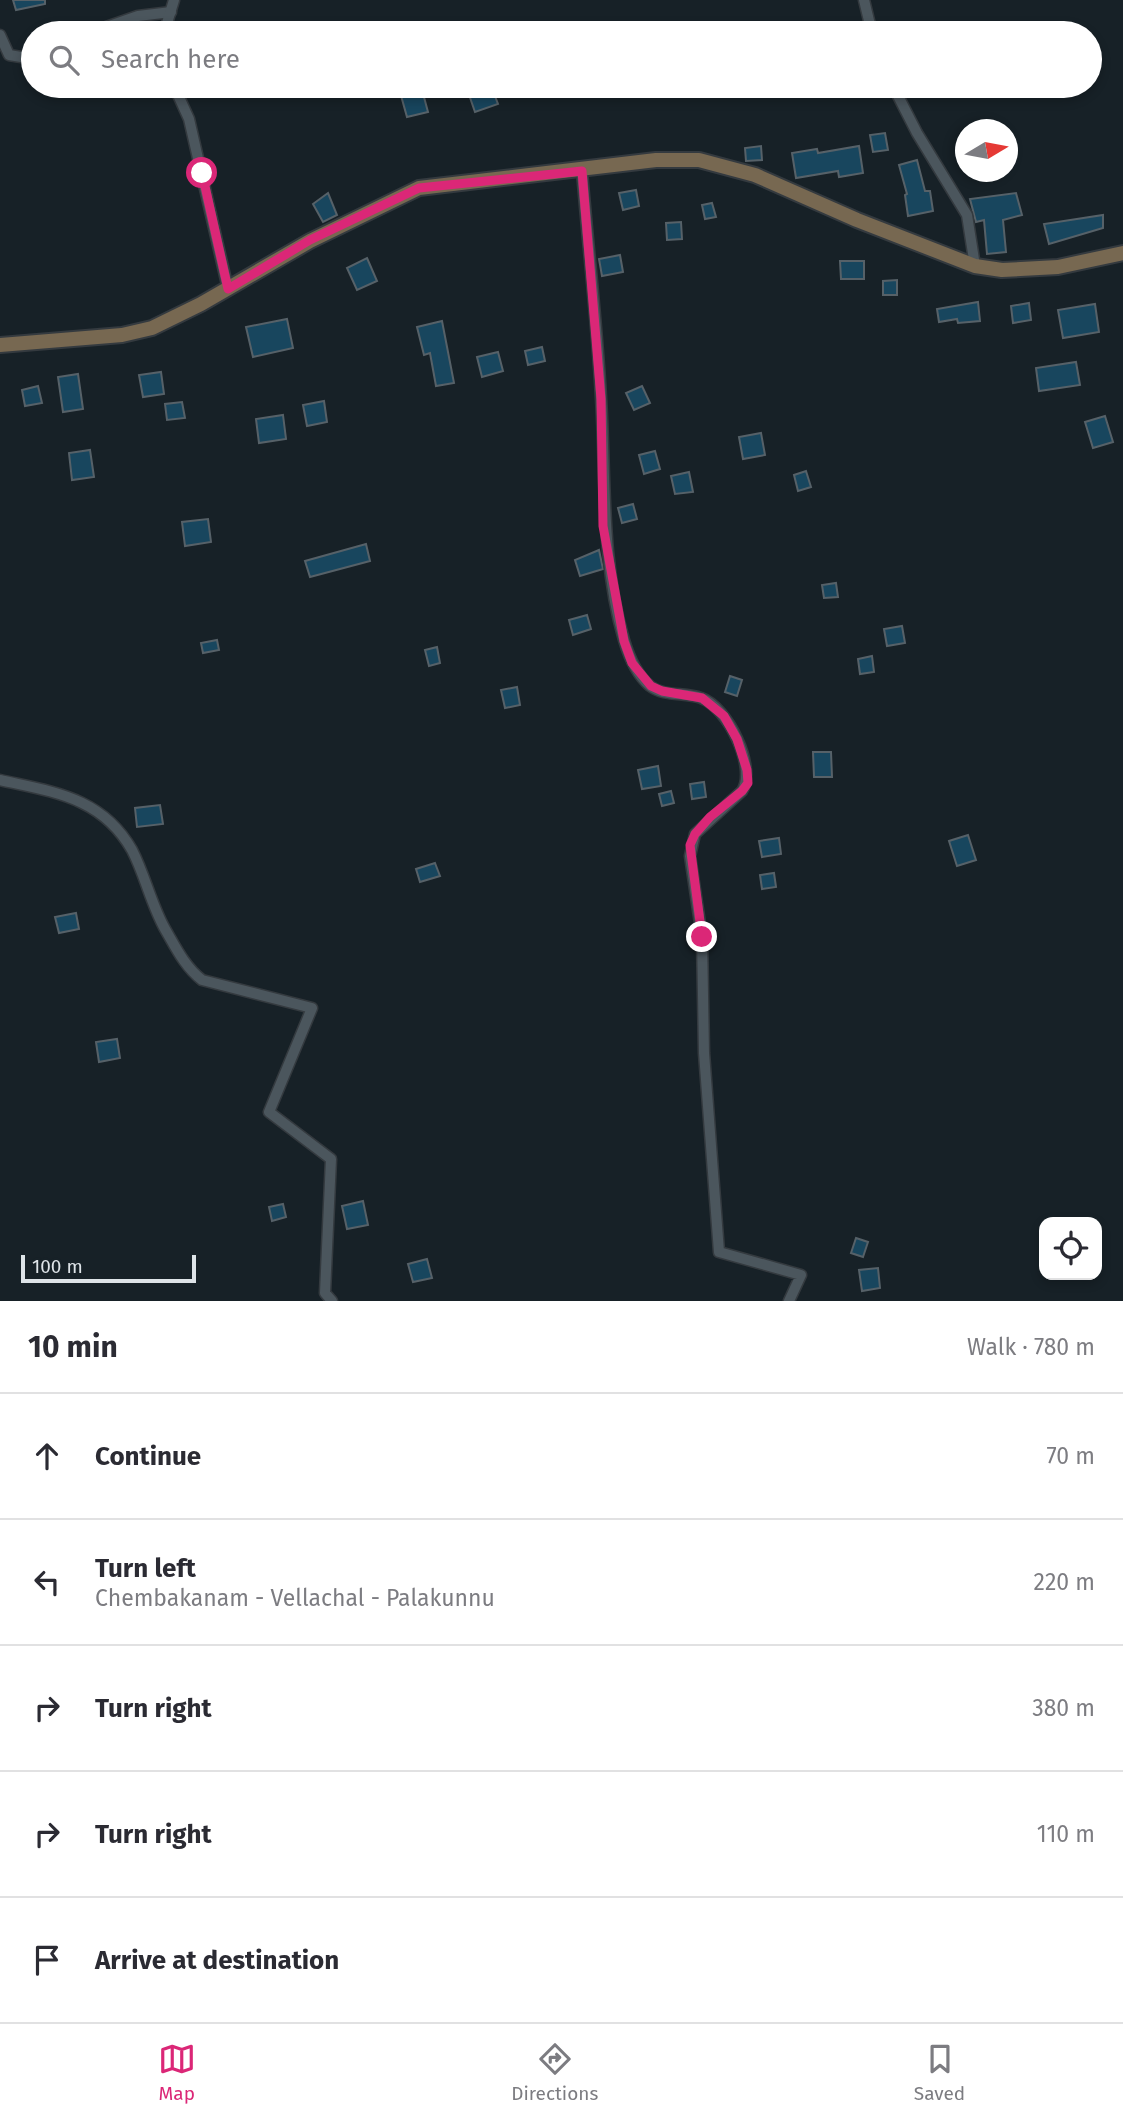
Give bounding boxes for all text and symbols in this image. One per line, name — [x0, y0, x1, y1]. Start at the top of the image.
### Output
search box — [21, 21, 1102, 98]
icon: search — [45, 41, 83, 79]
text: Search here — [101, 44, 240, 75]
north arrow — [955, 119, 1018, 182]
route start — [186, 157, 217, 188]
route end — [686, 921, 717, 952]
map controls — [1039, 1217, 1102, 1280]
button: locate — [1039, 1217, 1102, 1280]
scale bar — [21, 1252, 196, 1284]
text: 100 m — [32, 1255, 83, 1278]
text: 10 min — [28, 1329, 118, 1365]
text: Walk · 780 m — [967, 1333, 1095, 1361]
icon: ahead — [28, 1437, 66, 1475]
text: Continue — [95, 1441, 201, 1472]
text: 70 m — [1046, 1442, 1095, 1470]
text: Turn left — [95, 1553, 196, 1584]
icon: left — [28, 1563, 66, 1601]
text: 220 m — [1034, 1568, 1095, 1596]
text: Chembakanam - Vellachal - Palakunnu — [95, 1584, 495, 1612]
icon: right — [28, 1689, 66, 1727]
text: Turn right — [95, 1693, 212, 1724]
text: 380 m — [1032, 1694, 1095, 1722]
icon: right — [28, 1815, 66, 1853]
text: Turn right — [95, 1819, 212, 1850]
text: 110 m — [1037, 1820, 1095, 1848]
icon: arrive — [28, 1941, 66, 1979]
text: Arrive at destination — [95, 1945, 339, 1976]
tab: Map — [158, 2040, 196, 2105]
tab: Directions — [511, 2040, 598, 2105]
tab: Saved — [914, 2040, 965, 2105]

